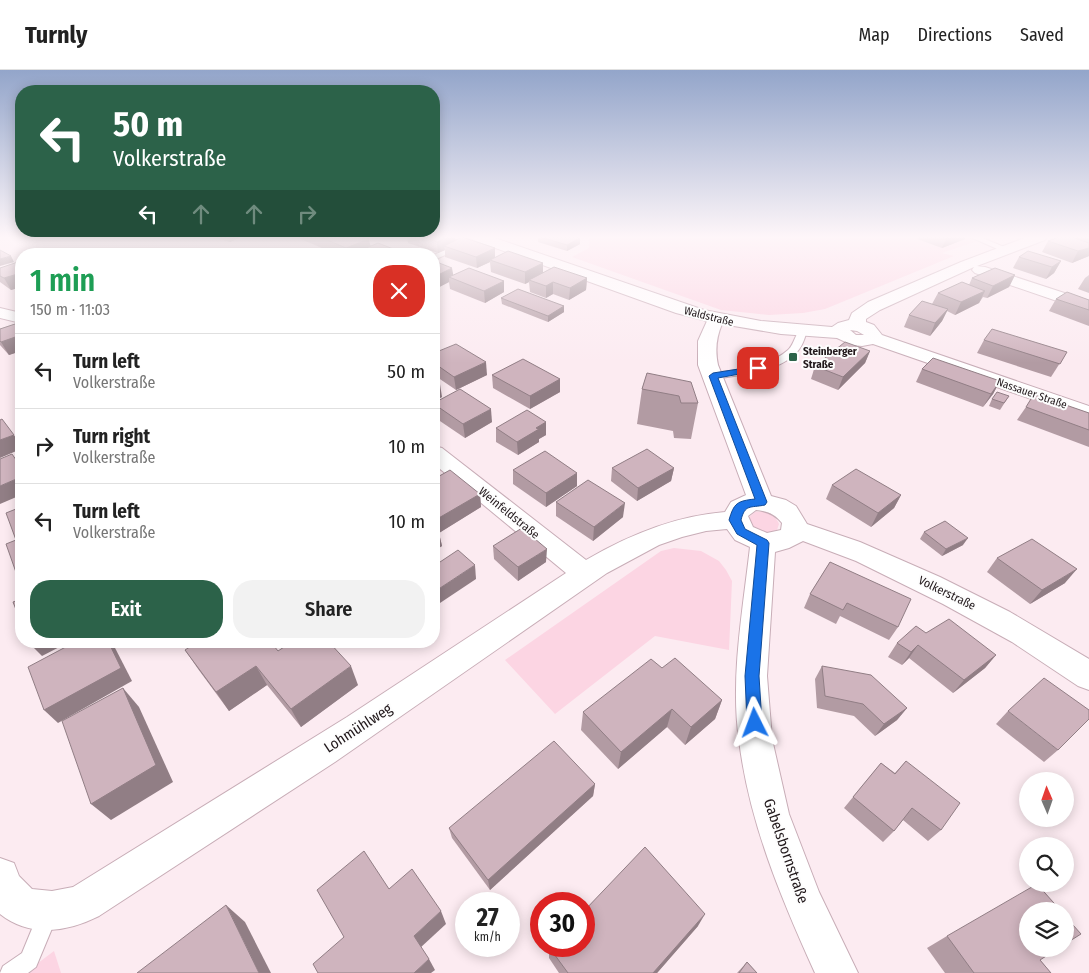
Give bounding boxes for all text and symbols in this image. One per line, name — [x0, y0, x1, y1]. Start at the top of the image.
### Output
text: Turnly — [25, 21, 87, 49]
text: Map — [858, 24, 890, 46]
text: Directions — [918, 24, 992, 46]
text: Saved — [1020, 24, 1064, 46]
text: 50 m — [113, 103, 183, 145]
icon: left — [30, 105, 95, 170]
text: Volkerstraße — [113, 145, 226, 172]
icon: left — [134, 200, 162, 228]
icon: ahead — [187, 200, 215, 228]
icon: ahead — [240, 200, 268, 228]
icon: right — [293, 200, 321, 228]
text: 1 min — [30, 263, 95, 299]
button: close — [373, 265, 425, 317]
text: 150 m · 11:03 — [30, 300, 110, 319]
street label: Waldstraße — [683, 304, 735, 329]
place label: Steinberger Straße — [803, 345, 858, 371]
pin — [737, 347, 779, 389]
text: Turn left — [73, 350, 140, 373]
marker: Steinberger Straße — [787, 351, 799, 363]
icon: arrive — [744, 354, 772, 382]
icon: left — [30, 357, 58, 385]
text: 50 m — [387, 360, 425, 383]
text: Volkerstraße — [73, 373, 155, 392]
street label: Nassauer Straße — [995, 375, 1069, 412]
text: Turn right — [73, 425, 150, 448]
icon: right — [30, 432, 58, 460]
text: 10 m — [389, 435, 425, 458]
text: Volkerstraße — [73, 448, 155, 467]
street label: Weinfeldstraße — [476, 484, 542, 542]
text: Turn left — [73, 500, 140, 523]
icon: left — [30, 507, 58, 535]
text: 10 m — [389, 510, 425, 533]
text: Volkerstraße — [73, 523, 155, 542]
street label: Volkerstraße — [916, 573, 978, 613]
button: Exit — [30, 580, 223, 638]
button: Share — [233, 580, 425, 638]
position arrow — [728, 696, 780, 748]
street label: Lohmühlweg — [321, 699, 395, 757]
north arrow — [1019, 772, 1074, 828]
map controls — [1019, 772, 1074, 957]
street label: Gabelsbornstraße — [760, 796, 812, 906]
button: search — [1019, 837, 1074, 892]
speed limit sign: 30 — [530, 892, 595, 957]
button: layers — [1019, 902, 1074, 957]
text: 27 — [476, 903, 499, 933]
text: km/h — [474, 930, 501, 944]

